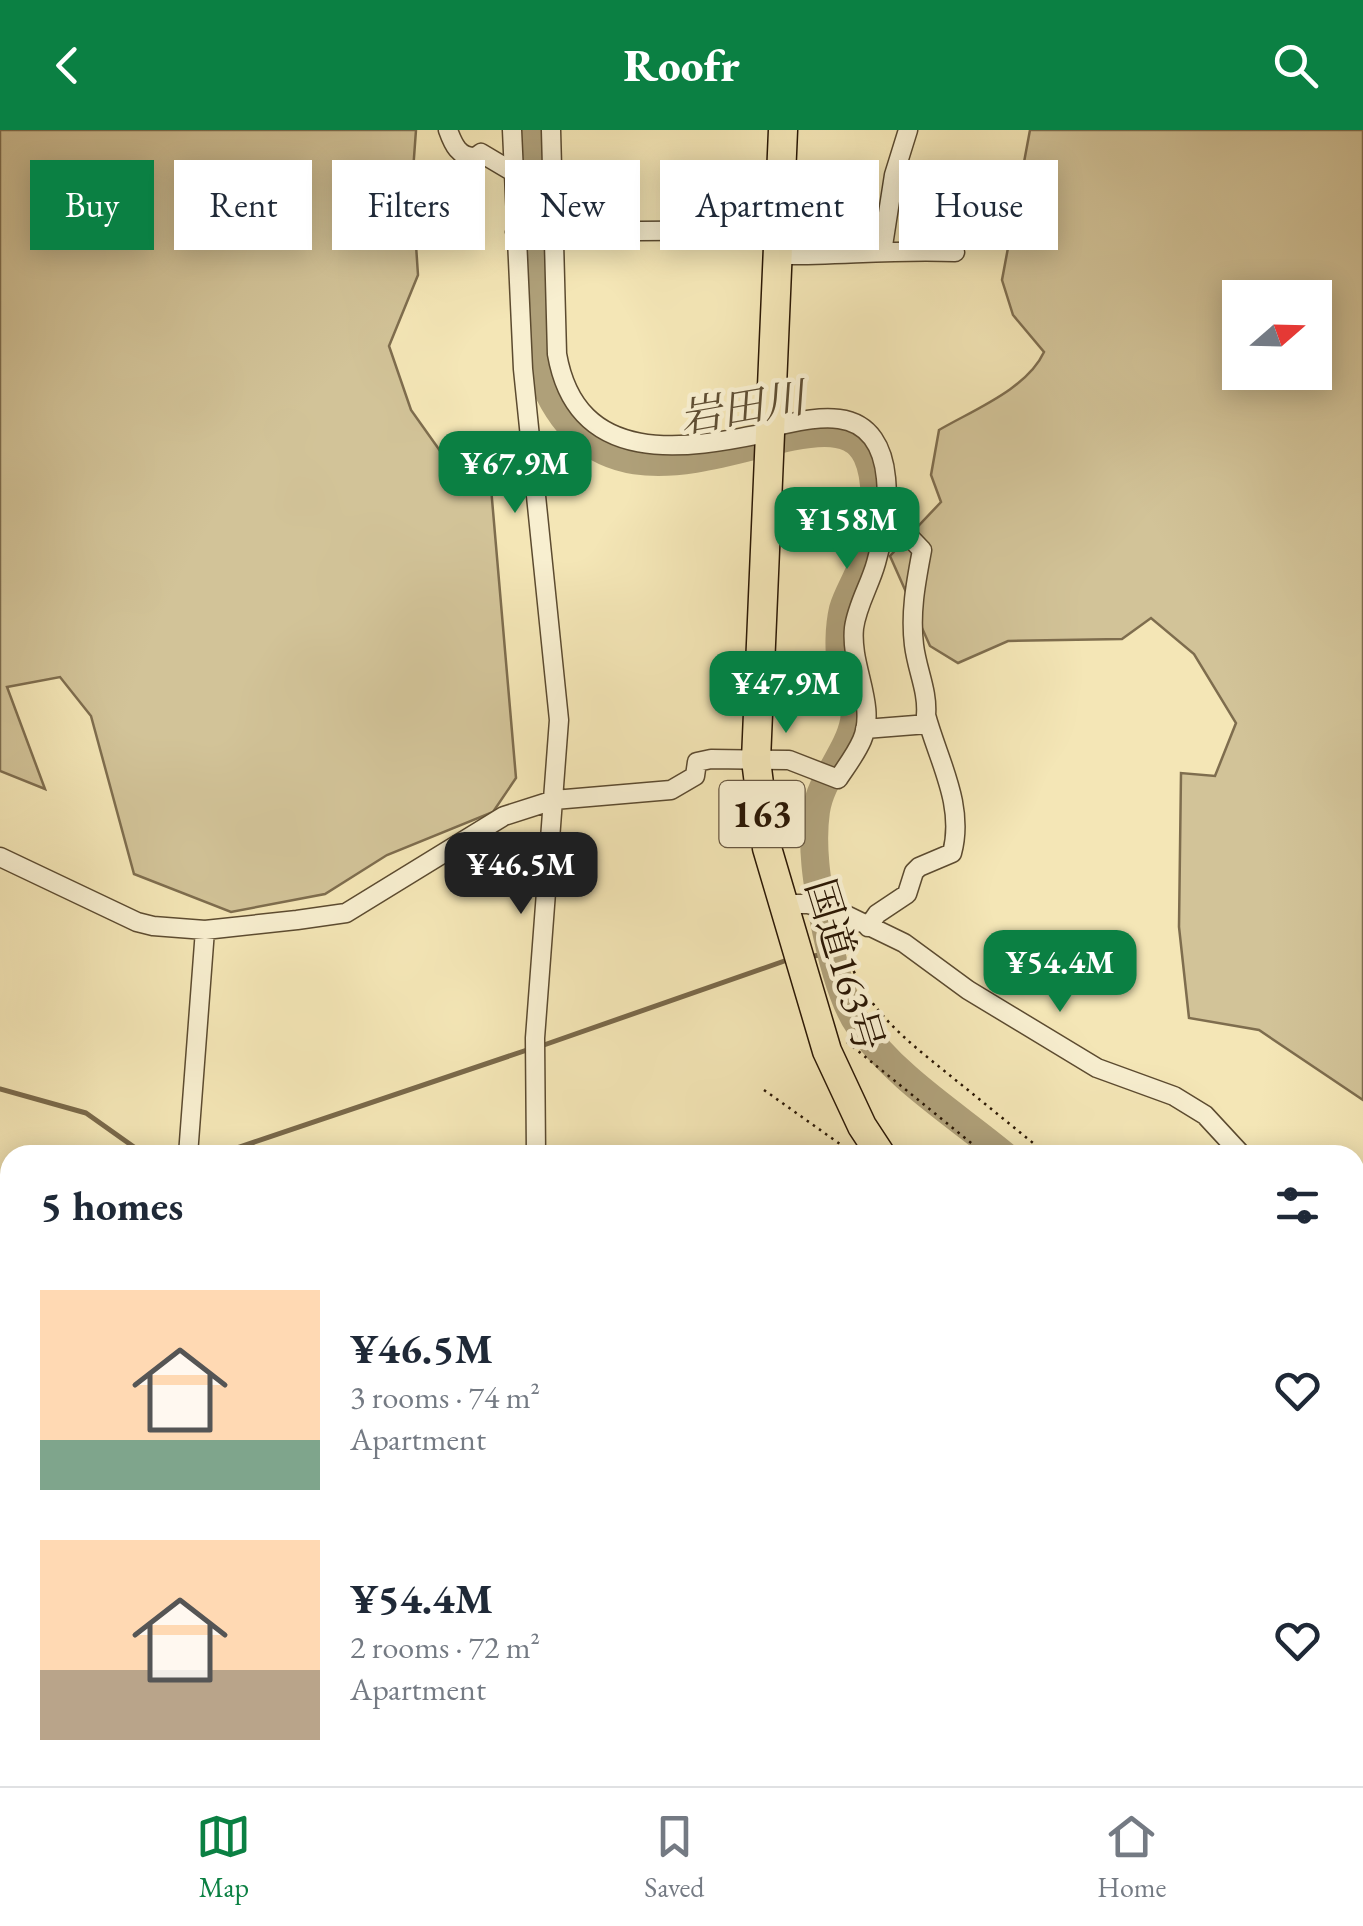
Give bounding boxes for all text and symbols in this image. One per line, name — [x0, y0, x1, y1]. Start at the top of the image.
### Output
text: Roofr — [623, 36, 740, 94]
icon: back — [40, 38, 95, 93]
icon: search — [1268, 38, 1323, 93]
chip: Buy — [30, 160, 154, 250]
chip: Rent — [174, 160, 312, 250]
chip: Filters — [332, 160, 485, 250]
chip: New — [505, 160, 640, 250]
chip: Apartment — [660, 160, 879, 250]
chip: House — [899, 160, 1058, 250]
north arrow — [1222, 280, 1332, 390]
map controls — [1222, 280, 1332, 390]
water label: 岩田川 — [675, 369, 813, 446]
pin: ¥67.9M — [434, 431, 596, 516]
text: ¥67.9M — [461, 442, 569, 484]
pin: ¥158M — [777, 487, 917, 572]
text: ¥158M — [796, 498, 898, 540]
pin: ¥47.9M — [705, 651, 867, 736]
text: ¥47.9M — [732, 662, 840, 704]
road number: 163 — [720, 781, 804, 847]
pin: ¥46.5M — [440, 832, 602, 917]
text: ¥46.5M — [467, 843, 575, 885]
street label: 国道163号 — [794, 872, 896, 1058]
pin: ¥54.4M — [979, 930, 1141, 1015]
text: ¥54.4M — [1006, 941, 1114, 983]
text: 5 homes — [40, 1178, 183, 1233]
icon: filters — [1270, 1178, 1325, 1233]
text: ¥46.5M — [350, 1321, 493, 1376]
icon: home — [120, 1330, 240, 1450]
icon: heart — [1270, 1363, 1325, 1418]
text: 3 rooms · 74 m² — [350, 1376, 540, 1418]
text: Apartment — [350, 1418, 486, 1460]
text: ¥54.4M — [350, 1571, 493, 1626]
icon: home — [120, 1580, 240, 1700]
icon: heart — [1270, 1613, 1325, 1668]
text: 2 rooms · 72 m² — [350, 1626, 540, 1668]
text: Apartment — [350, 1668, 486, 1710]
tab: Map — [196, 1809, 251, 1905]
tab: Saved — [644, 1809, 704, 1905]
tab: Home — [1097, 1809, 1167, 1905]

